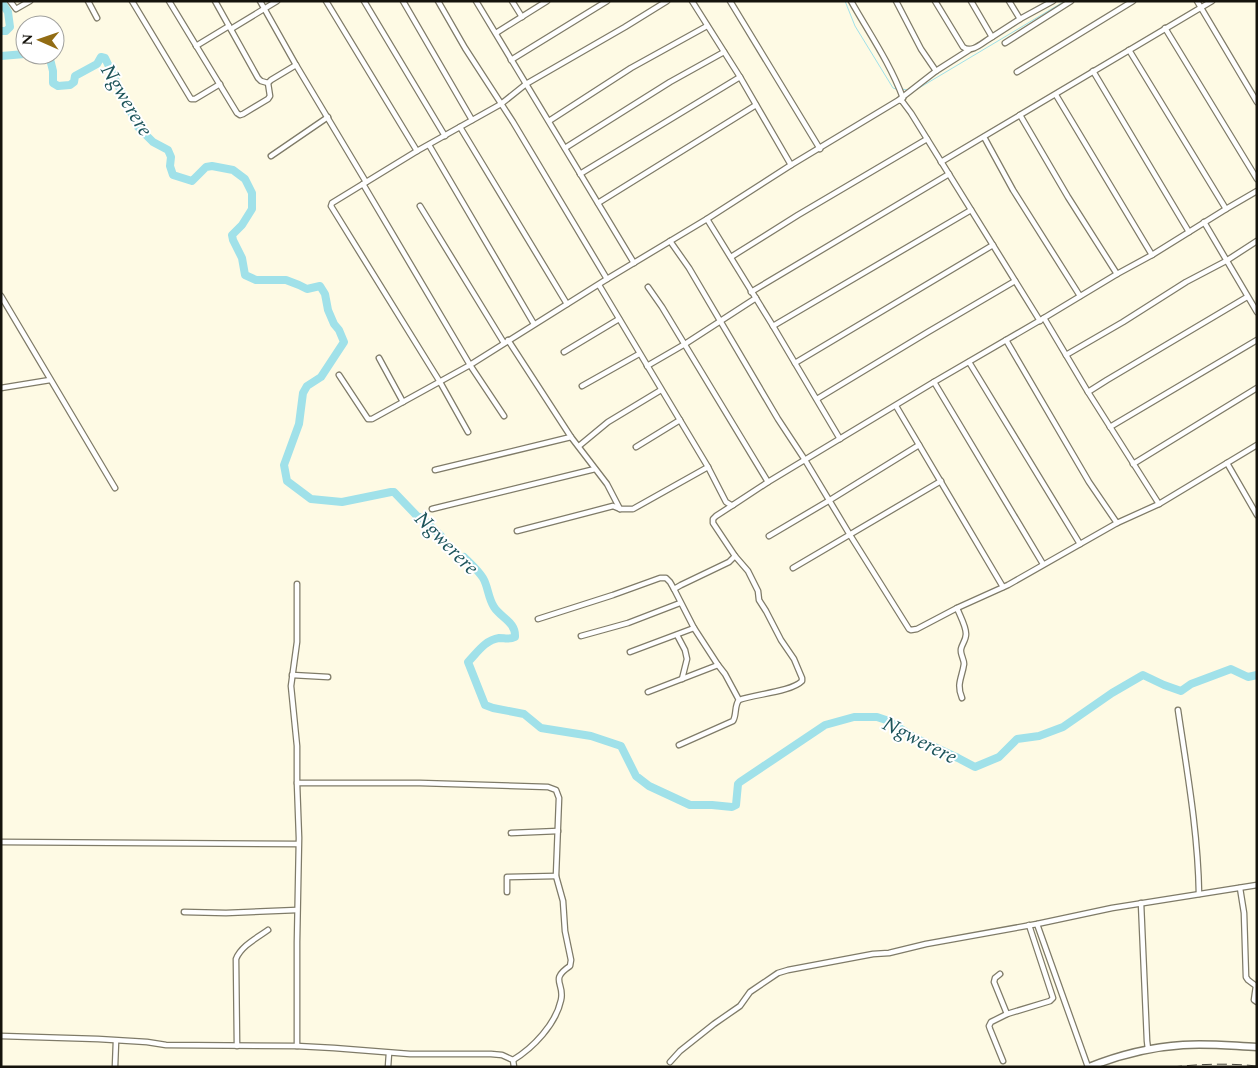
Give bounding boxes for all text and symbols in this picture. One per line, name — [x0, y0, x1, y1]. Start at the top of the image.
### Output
north arrow — [15, 15, 65, 65]
text: N — [17, 33, 38, 46]
water label: Ngwerere — [92, 58, 161, 143]
water label: Ngwerere — [407, 504, 486, 583]
water label: Ngwerere — [876, 708, 963, 773]

